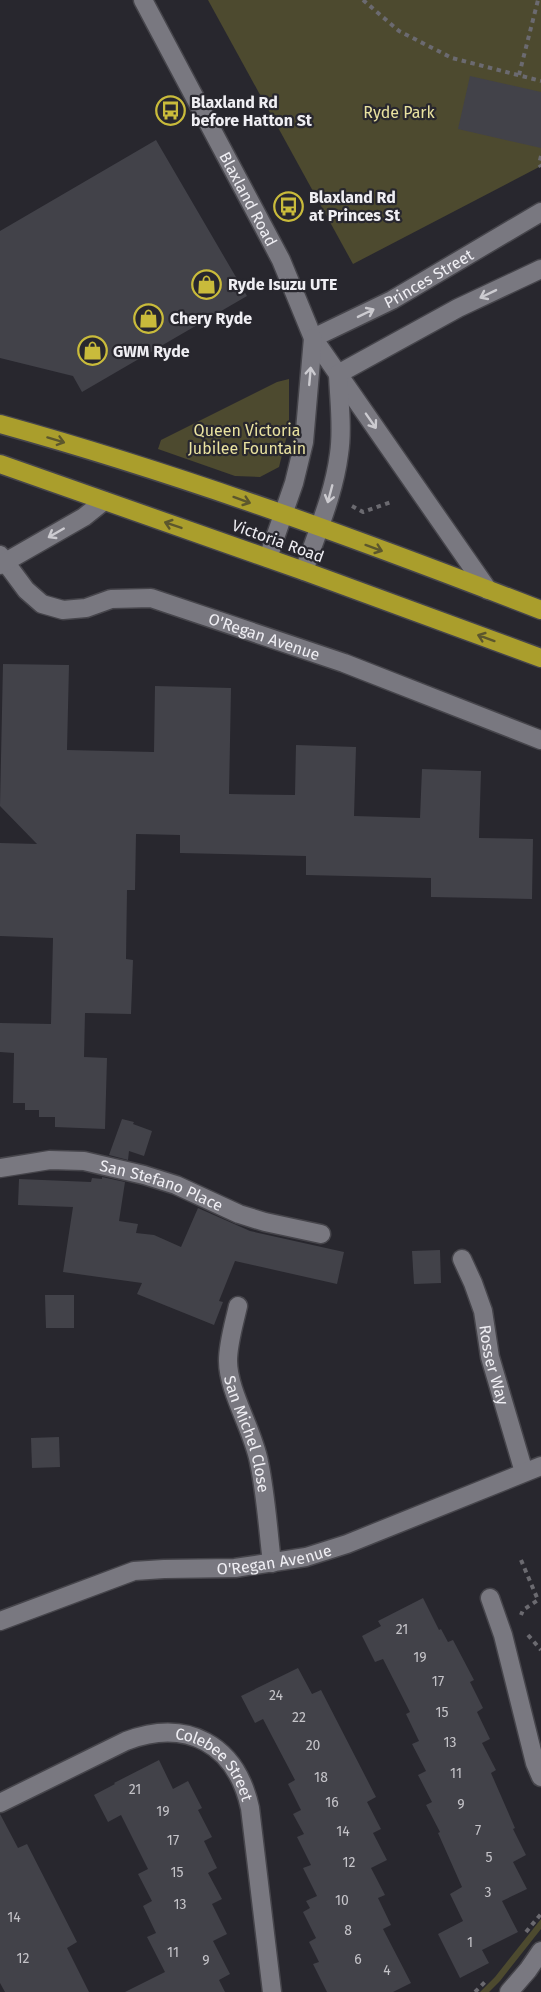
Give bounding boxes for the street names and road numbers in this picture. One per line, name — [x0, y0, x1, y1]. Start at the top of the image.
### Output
street label: Blaxland Road — [216, 148, 281, 249]
street label: Princes Street — [381, 245, 477, 312]
street label: Victoria Road — [229, 516, 327, 566]
street label: O'Regan Avenue — [206, 609, 323, 664]
street label: San Stefano Place — [98, 1156, 226, 1215]
street label: Rosser Way — [476, 1323, 513, 1407]
street label: San Michel Close — [220, 1374, 274, 1494]
street label: O'Regan Avenue — [217, 1540, 334, 1578]
street label: Colebee Street — [174, 1724, 257, 1803]

